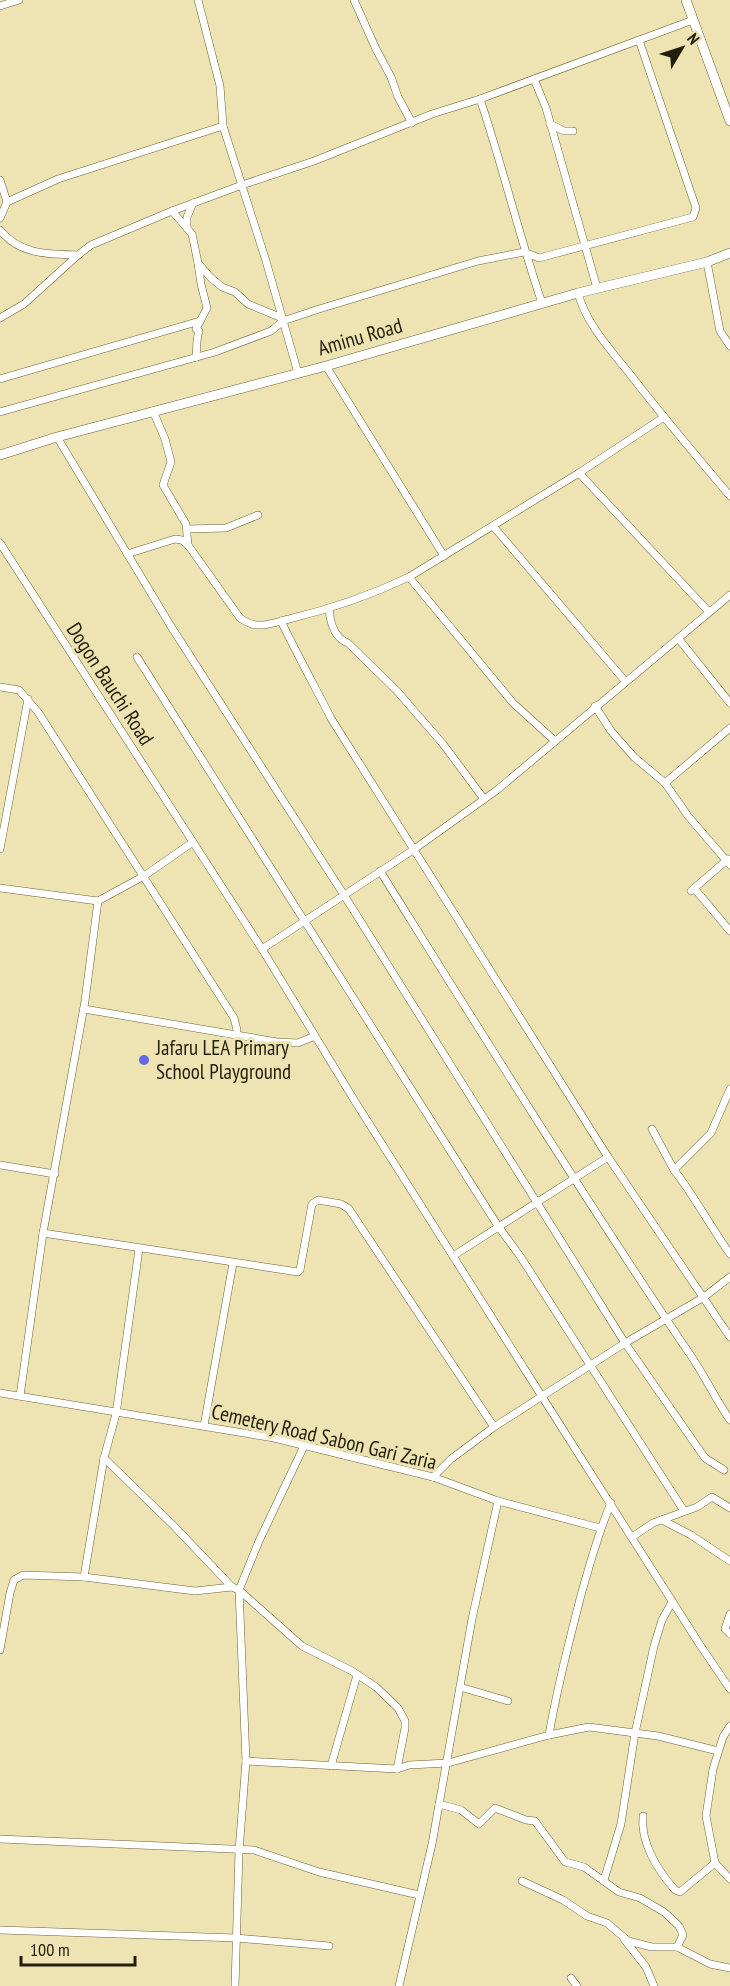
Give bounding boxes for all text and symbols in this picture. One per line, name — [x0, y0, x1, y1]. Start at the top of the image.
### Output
north arrow — [652, 18, 712, 78]
text: N — [683, 29, 704, 48]
street label: Aminu Road — [314, 312, 405, 361]
street label: Dogon Bauchi Road — [61, 617, 160, 750]
place label: Jafaru LEA Primary School Playground — [155, 1034, 291, 1085]
marker: Jafaru LEA Primary School Playground — [137, 1053, 151, 1067]
street label: Cemetery Road Sabon Gari Zaria — [209, 1397, 439, 1476]
scale bar — [21, 1929, 135, 1967]
text: 100 m — [30, 1938, 70, 1961]

